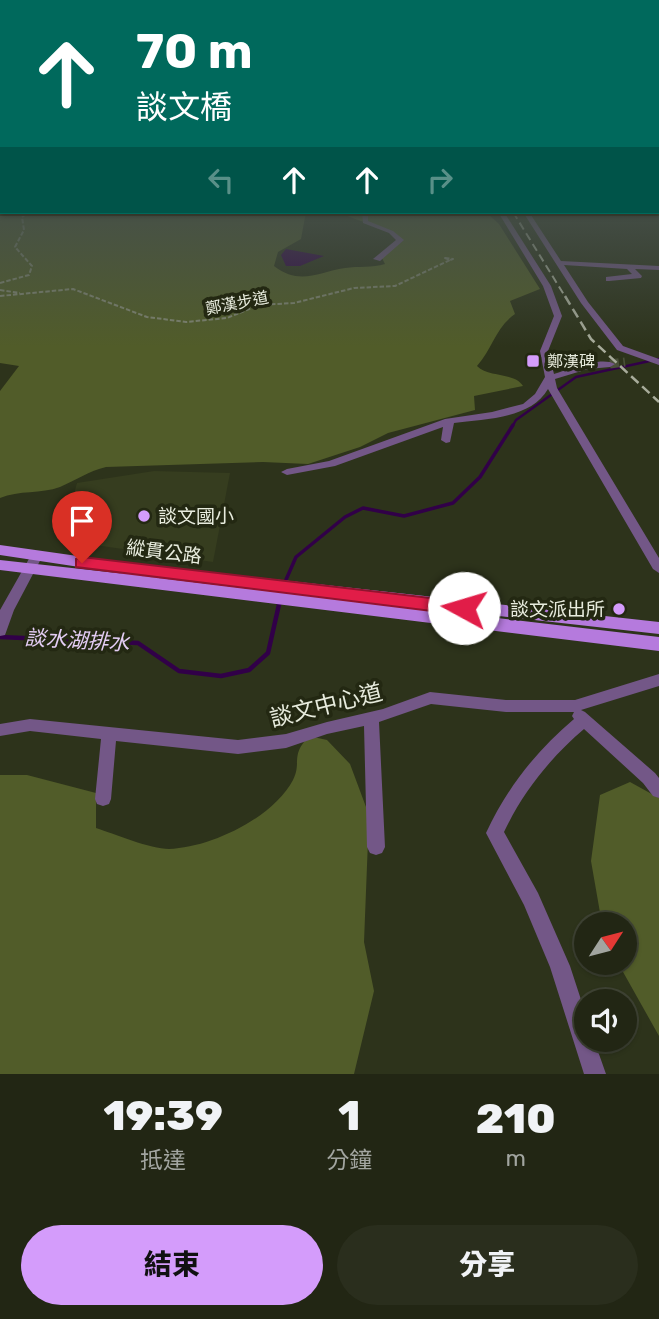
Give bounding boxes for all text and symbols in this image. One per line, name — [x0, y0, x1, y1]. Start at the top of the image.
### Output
text: 70 m — [136, 22, 253, 80]
icon: ahead — [21, 28, 112, 119]
text: 談文橋 — [136, 88, 232, 126]
icon: left — [202, 161, 240, 199]
icon: ahead — [275, 161, 313, 199]
icon: ahead — [348, 161, 386, 199]
icon: right — [421, 161, 459, 199]
street label: 鄭漢步道 — [204, 288, 270, 318]
place label: 鄭漢碑 — [547, 352, 595, 371]
marker: 鄭漢碑 — [525, 353, 541, 369]
pin — [52, 491, 112, 563]
icon: arrive — [63, 502, 101, 540]
place label: 談文國小 — [158, 505, 234, 528]
marker: 談文國小 — [136, 508, 152, 524]
street label: 縱貫公路 — [125, 536, 203, 568]
position arrow — [427, 571, 501, 645]
place label: 談文派出所 — [510, 598, 605, 621]
marker: 談文派出所 — [611, 601, 627, 617]
water label: 談水湖排水 — [24, 625, 131, 655]
street label: 談文中心道 — [267, 678, 385, 732]
north arrow — [574, 912, 637, 975]
map controls — [574, 912, 637, 1052]
button: sound — [574, 989, 637, 1052]
text: 19:39 — [103, 1091, 223, 1141]
text: 1 — [338, 1091, 360, 1141]
text: 210 — [476, 1094, 556, 1144]
text: m — [505, 1144, 526, 1172]
text: 抵達 — [140, 1146, 186, 1174]
text: 分鐘 — [326, 1146, 372, 1174]
button: 結束 — [21, 1225, 323, 1305]
button: 分享 — [337, 1225, 638, 1305]

